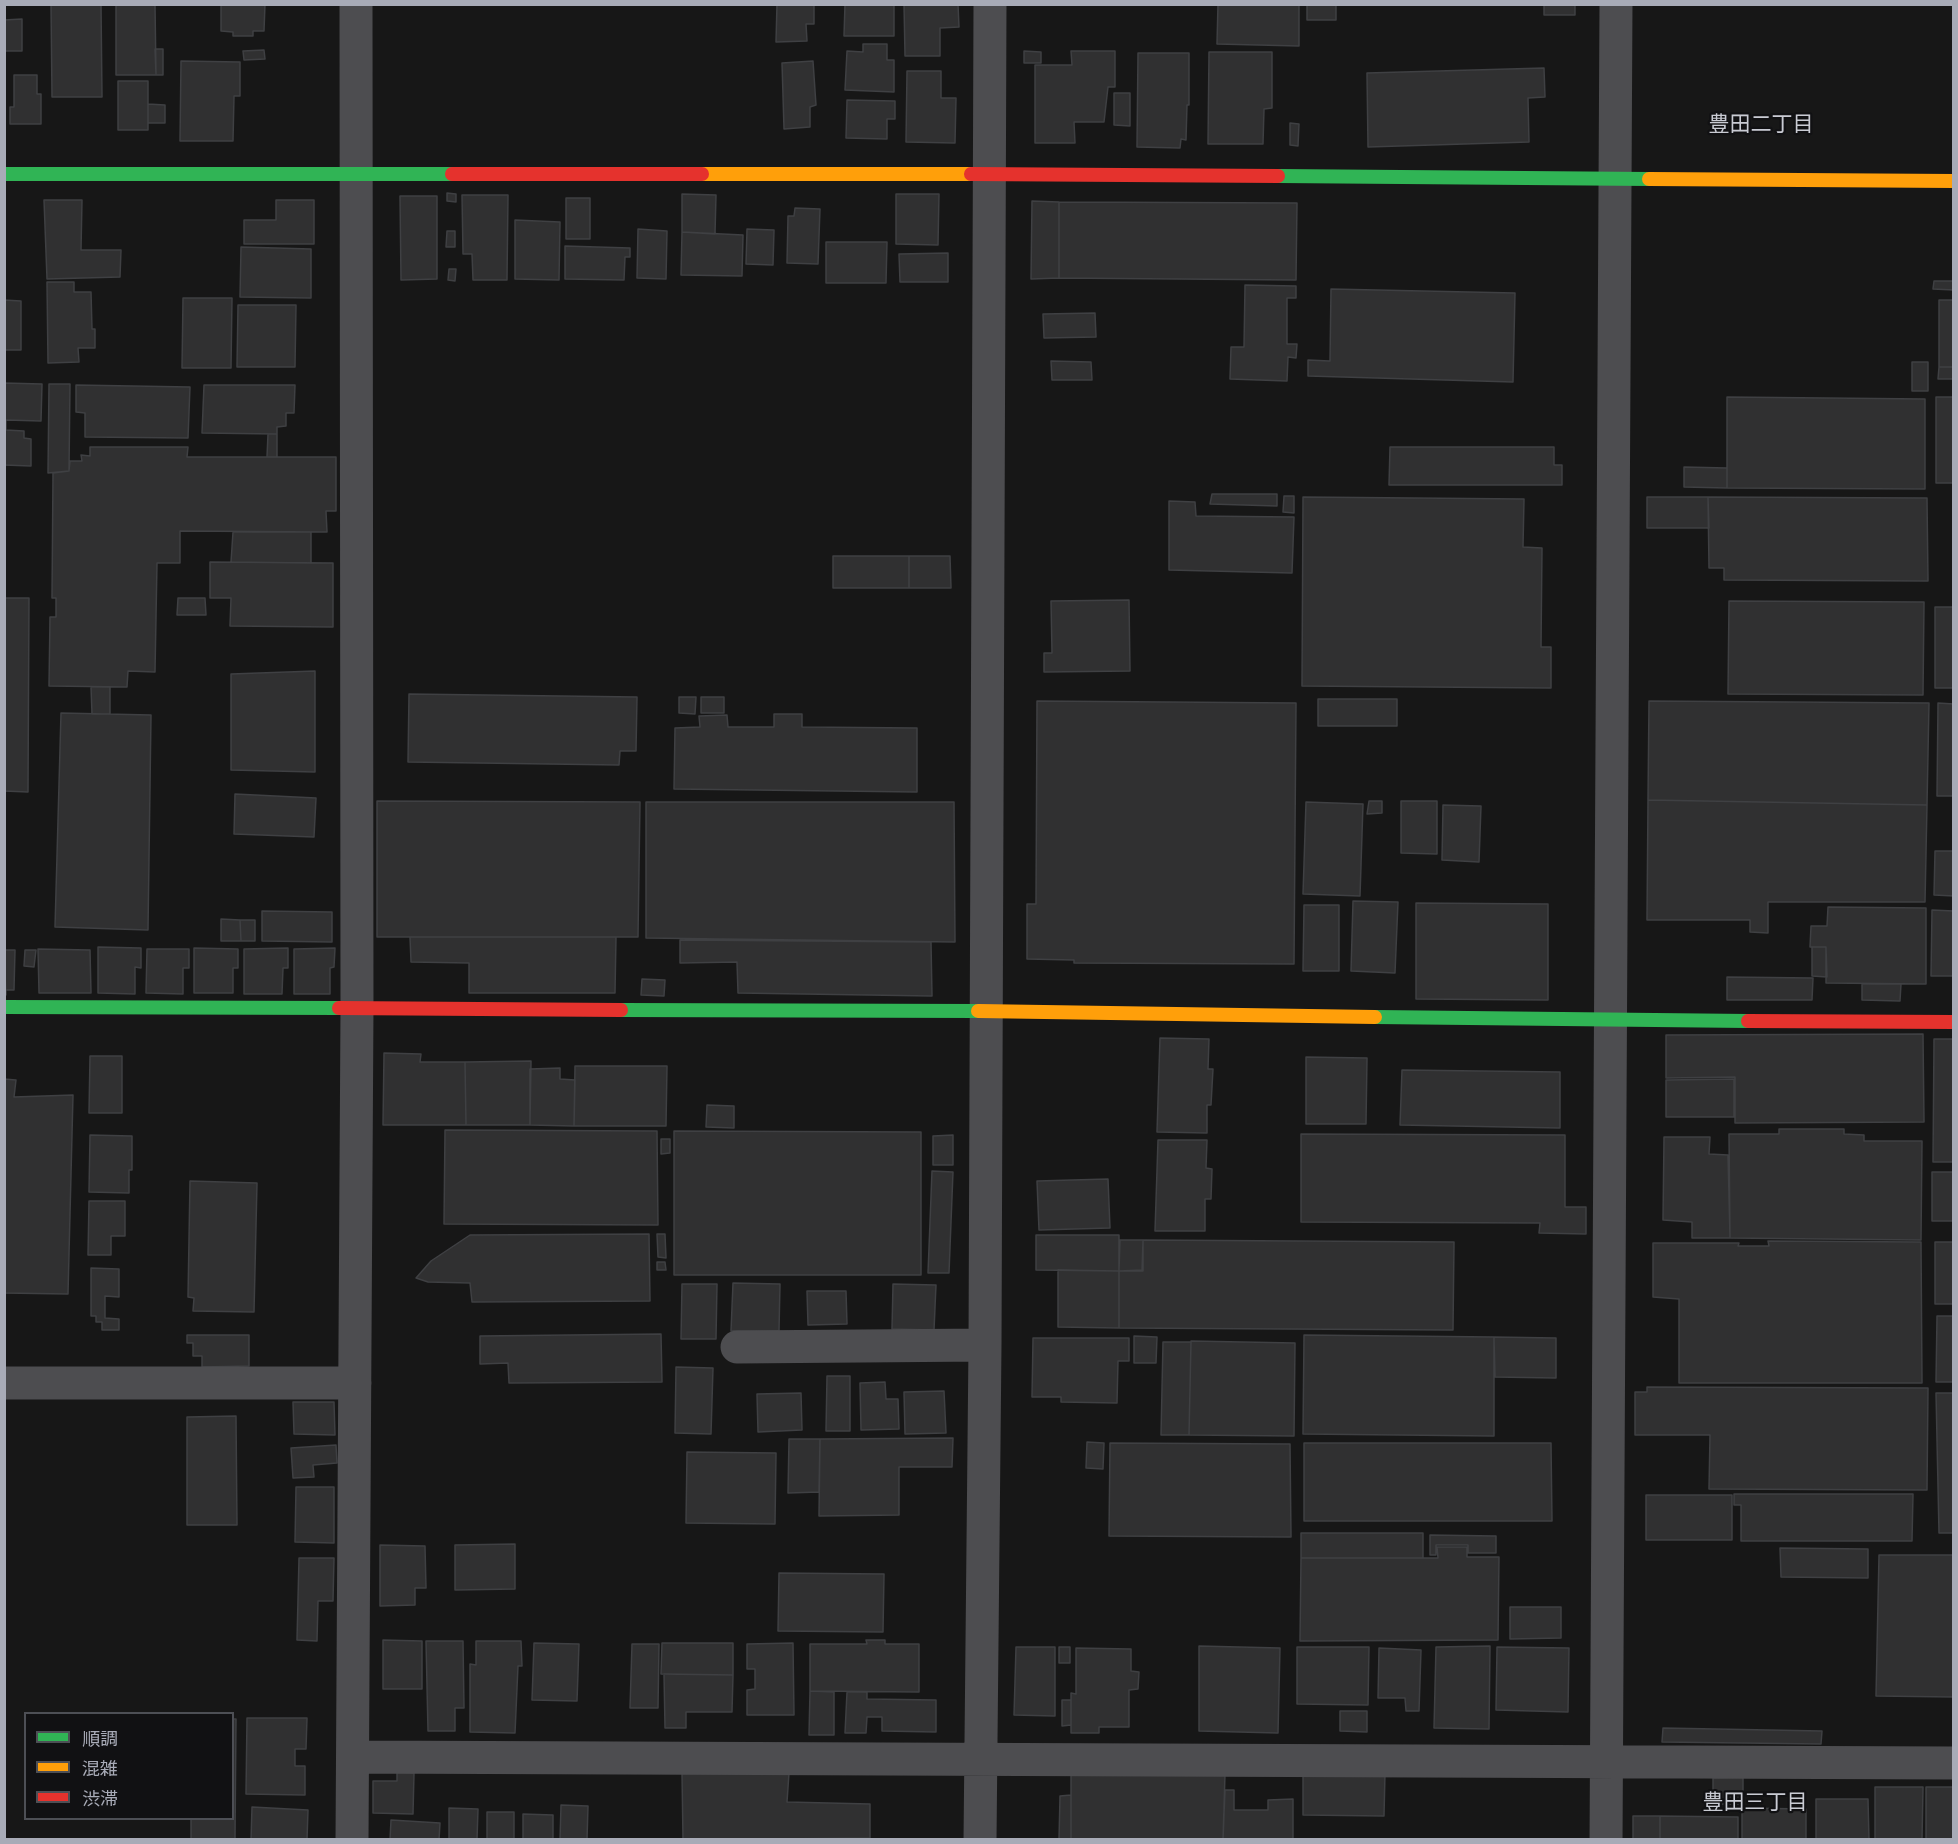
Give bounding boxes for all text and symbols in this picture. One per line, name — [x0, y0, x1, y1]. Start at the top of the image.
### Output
district label: 豊田二丁目 — [1709, 112, 1813, 138]
legend — [24, 1712, 234, 1820]
text: 順調 — [82, 1729, 118, 1749]
text: 混雑 — [82, 1759, 118, 1779]
text: 渋滞 — [82, 1789, 118, 1809]
district label: 豊田三丁目 — [1703, 1790, 1807, 1816]

